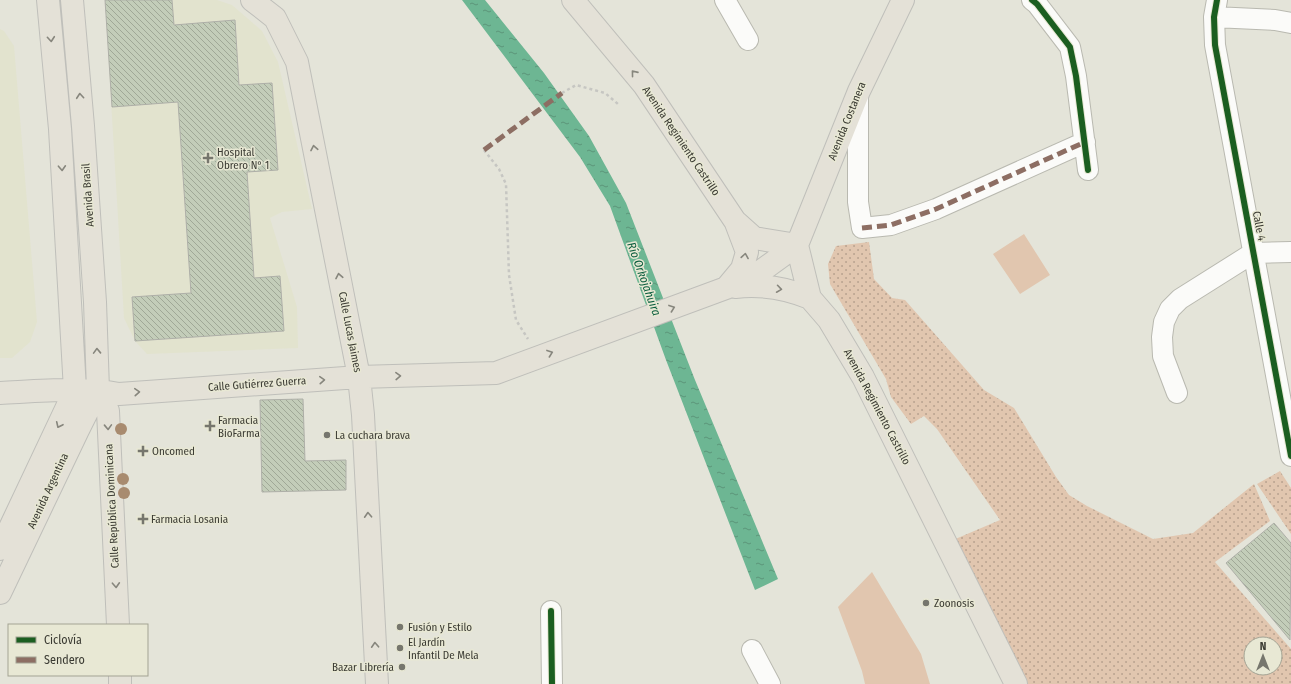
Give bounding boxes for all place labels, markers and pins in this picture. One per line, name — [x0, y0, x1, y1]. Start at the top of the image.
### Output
place label: Hospital Obrero N° 1 — [217, 146, 269, 172]
marker: Hospital Obrero N° 1 — [202, 152, 214, 164]
place label: Farmacia BioFarma — [218, 414, 260, 440]
marker: Farmacia BioFarma — [205, 421, 215, 431]
place label: La cuchara brava — [335, 429, 410, 442]
marker: La cuchara brava — [322, 430, 332, 440]
marker: Oncomed — [137, 445, 149, 457]
place label: Oncomed — [152, 445, 195, 458]
place label: Farmacia Losania — [151, 513, 228, 526]
marker: Farmacia Losania — [138, 514, 148, 524]
place label: Zoonosis — [934, 597, 975, 610]
marker: Zoonosis — [921, 598, 931, 608]
place label: Fusión y Estilo — [408, 621, 472, 634]
marker: Fusión y Estilo — [395, 622, 405, 632]
place label: El Jardín Infantil De Mela — [408, 636, 479, 662]
marker: El Jardín Infantil De Mela — [395, 643, 405, 653]
place label: Bazar Librería — [332, 661, 394, 674]
marker: Bazar Librería — [397, 662, 407, 672]

